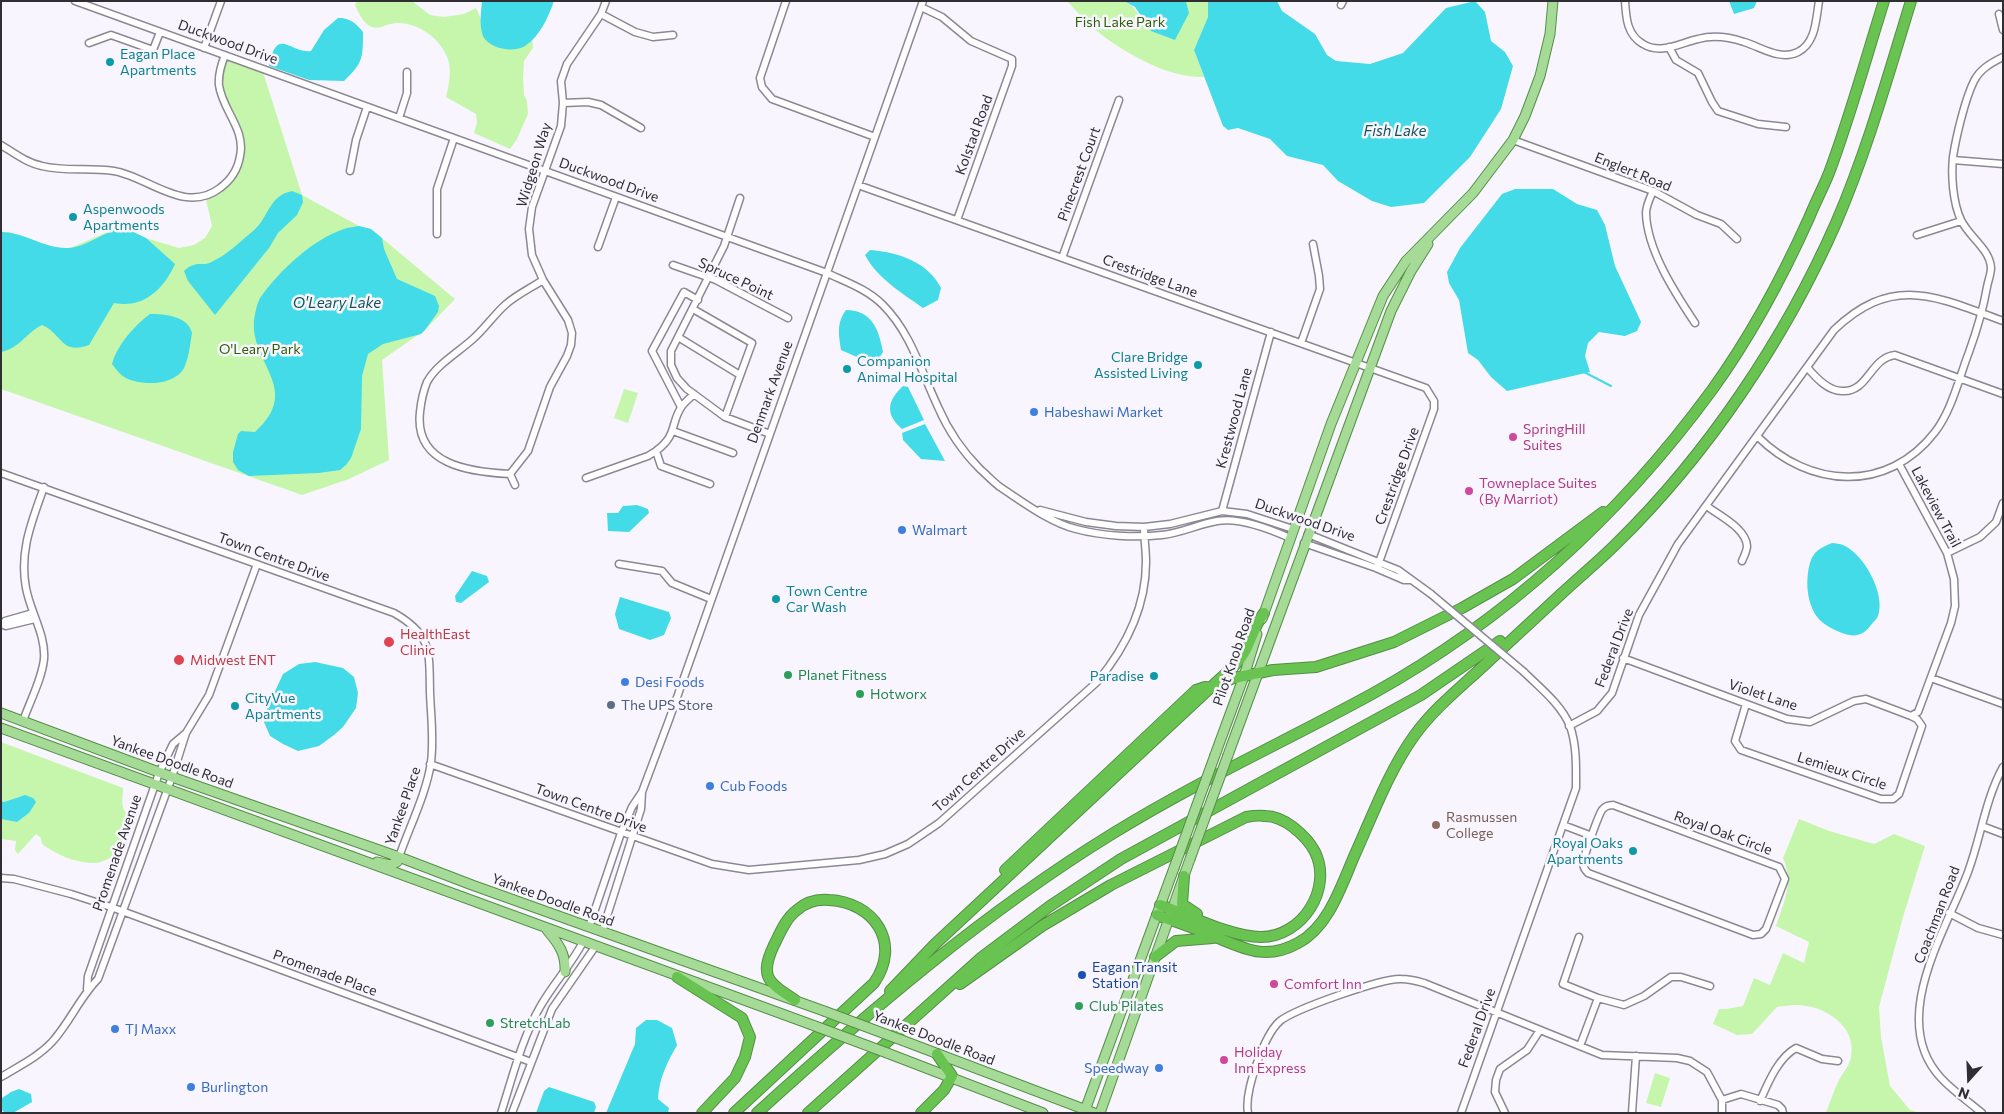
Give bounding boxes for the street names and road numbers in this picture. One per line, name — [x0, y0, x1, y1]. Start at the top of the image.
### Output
street label: Duckwood Drive — [176, 16, 280, 68]
street label: Kolstad Road — [952, 93, 996, 177]
street label: Widgeon Way — [513, 121, 555, 209]
street label: Pinecrest Court — [1054, 124, 1104, 224]
street label: Englert Road — [1592, 149, 1674, 195]
street label: Duckwood Drive — [557, 154, 661, 206]
street label: Crestridge Lane — [1100, 251, 1200, 301]
street label: Spruce Point — [696, 254, 776, 304]
street label: Denmark Avenue — [744, 338, 796, 446]
street label: Krestwood Lane — [1213, 366, 1255, 470]
street label: Crestridge Drive — [1371, 425, 1423, 527]
street label: Lakeview Trail — [1908, 464, 1964, 550]
street label: Duckwood Drive — [1253, 495, 1357, 545]
street label: Town Centre Drive — [216, 529, 332, 585]
street label: Pilot Knob Road — [1209, 606, 1259, 708]
street label: Federal Drive — [1591, 606, 1637, 690]
street label: Violet Lane — [1726, 676, 1800, 714]
street label: Town Centre Drive — [930, 724, 1028, 816]
street label: Yankee Doodle Road — [108, 732, 236, 792]
street label: Lemieux Circle — [1795, 749, 1889, 793]
street label: Yankee Place — [382, 765, 424, 847]
street label: Town Centre Drive — [533, 780, 649, 836]
street label: Promenade Avenue — [89, 792, 145, 914]
street label: Royal Oak Circle — [1672, 807, 1774, 859]
street label: Coachman Road — [1911, 864, 1963, 966]
street label: Yankee Doodle Road — [489, 870, 617, 930]
street label: Promenade Place — [271, 946, 379, 1000]
street label: Federal Drive — [1455, 986, 1499, 1070]
street label: Yankee Doodle Road — [871, 1007, 997, 1069]

